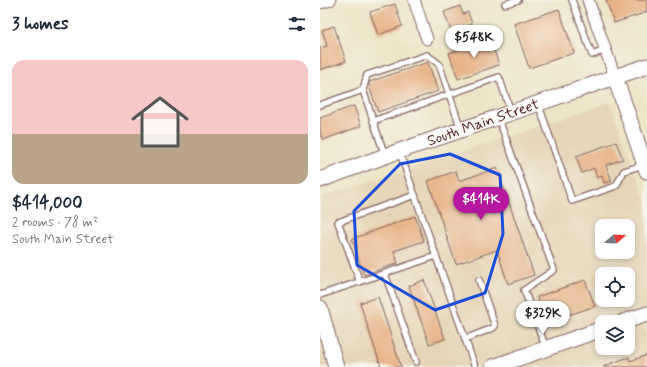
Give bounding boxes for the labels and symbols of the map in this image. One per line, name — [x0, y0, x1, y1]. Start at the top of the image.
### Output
pin: $548K — [446, 25, 502, 59]
street label: South Main Street — [425, 94, 542, 151]
pin: $414K — [453, 187, 509, 221]
north arrow — [595, 219, 635, 259]
pin: $329K — [515, 301, 571, 335]

